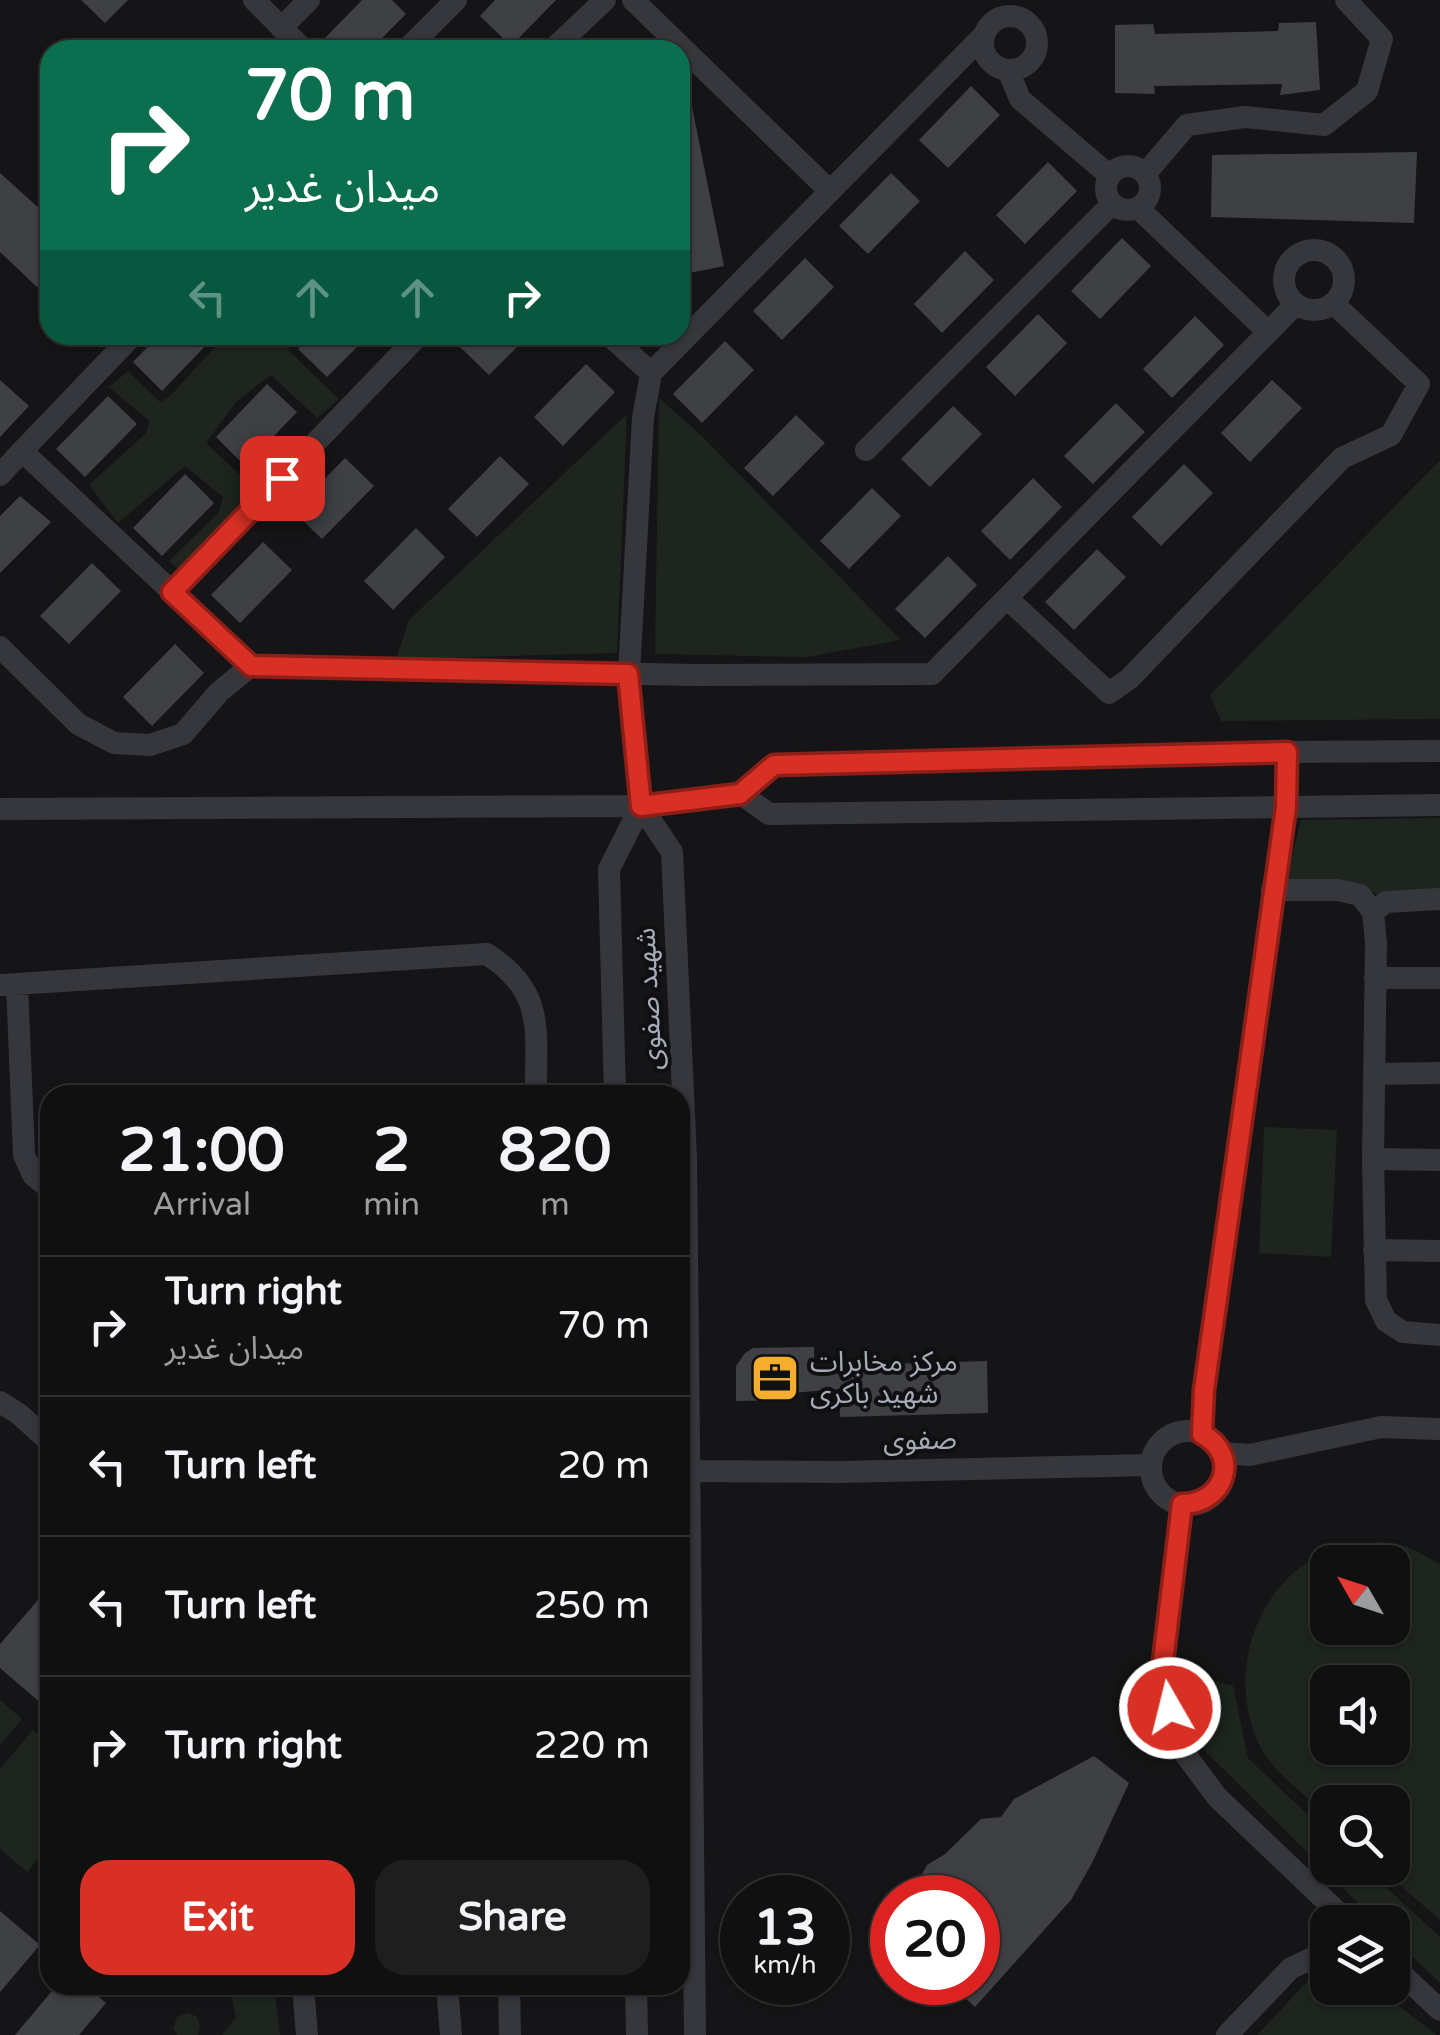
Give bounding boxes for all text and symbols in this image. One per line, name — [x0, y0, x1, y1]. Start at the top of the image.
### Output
text: 70 m — [245, 55, 415, 139]
icon: right — [80, 80, 210, 210]
text: میدان غدیر — [245, 161, 440, 215]
icon: left — [180, 270, 235, 325]
icon: ahead — [285, 270, 340, 325]
icon: ahead — [390, 270, 445, 325]
icon: right — [495, 270, 550, 325]
pin — [240, 436, 325, 521]
icon: arrive — [255, 451, 310, 506]
street label: شهید صفوی — [628, 927, 670, 1071]
text: 21:00 — [118, 1115, 285, 1187]
text: 2 — [373, 1115, 410, 1187]
text: 820 — [498, 1115, 612, 1187]
text: Arrival — [152, 1186, 251, 1224]
text: min — [363, 1186, 420, 1224]
text: m — [540, 1186, 570, 1224]
text: Turn right — [165, 1269, 342, 1315]
icon: right — [80, 1299, 135, 1354]
text: 70 m — [558, 1303, 650, 1349]
text: میدان غدیر — [165, 1330, 304, 1368]
place label: مرکز مخابرات شهید باکری — [810, 1345, 958, 1411]
office icon: مرکز مخابرات شهید باکری — [749, 1352, 801, 1404]
street label: صفوی — [883, 1422, 957, 1458]
icon: left — [80, 1439, 135, 1494]
text: Turn left — [165, 1443, 316, 1489]
text: 20 m — [558, 1443, 650, 1489]
north arrow — [1310, 1545, 1410, 1645]
map controls — [1310, 1545, 1410, 2005]
icon: left — [80, 1579, 135, 1634]
text: Turn left — [165, 1583, 316, 1629]
text: 250 m — [534, 1583, 650, 1629]
position arrow — [1118, 1656, 1222, 1760]
button: sound — [1310, 1665, 1410, 1765]
icon: right — [80, 1719, 135, 1774]
text: Turn right — [165, 1723, 342, 1769]
text: 220 m — [534, 1723, 650, 1769]
button: search — [1310, 1785, 1410, 1885]
button: Exit — [80, 1860, 355, 1975]
button: Share — [375, 1860, 650, 1975]
speed limit sign: 20 — [870, 1875, 1000, 2005]
text: 13 — [754, 1898, 816, 1958]
button: layers — [1310, 1905, 1410, 2005]
text: km/h — [754, 1950, 816, 1980]

